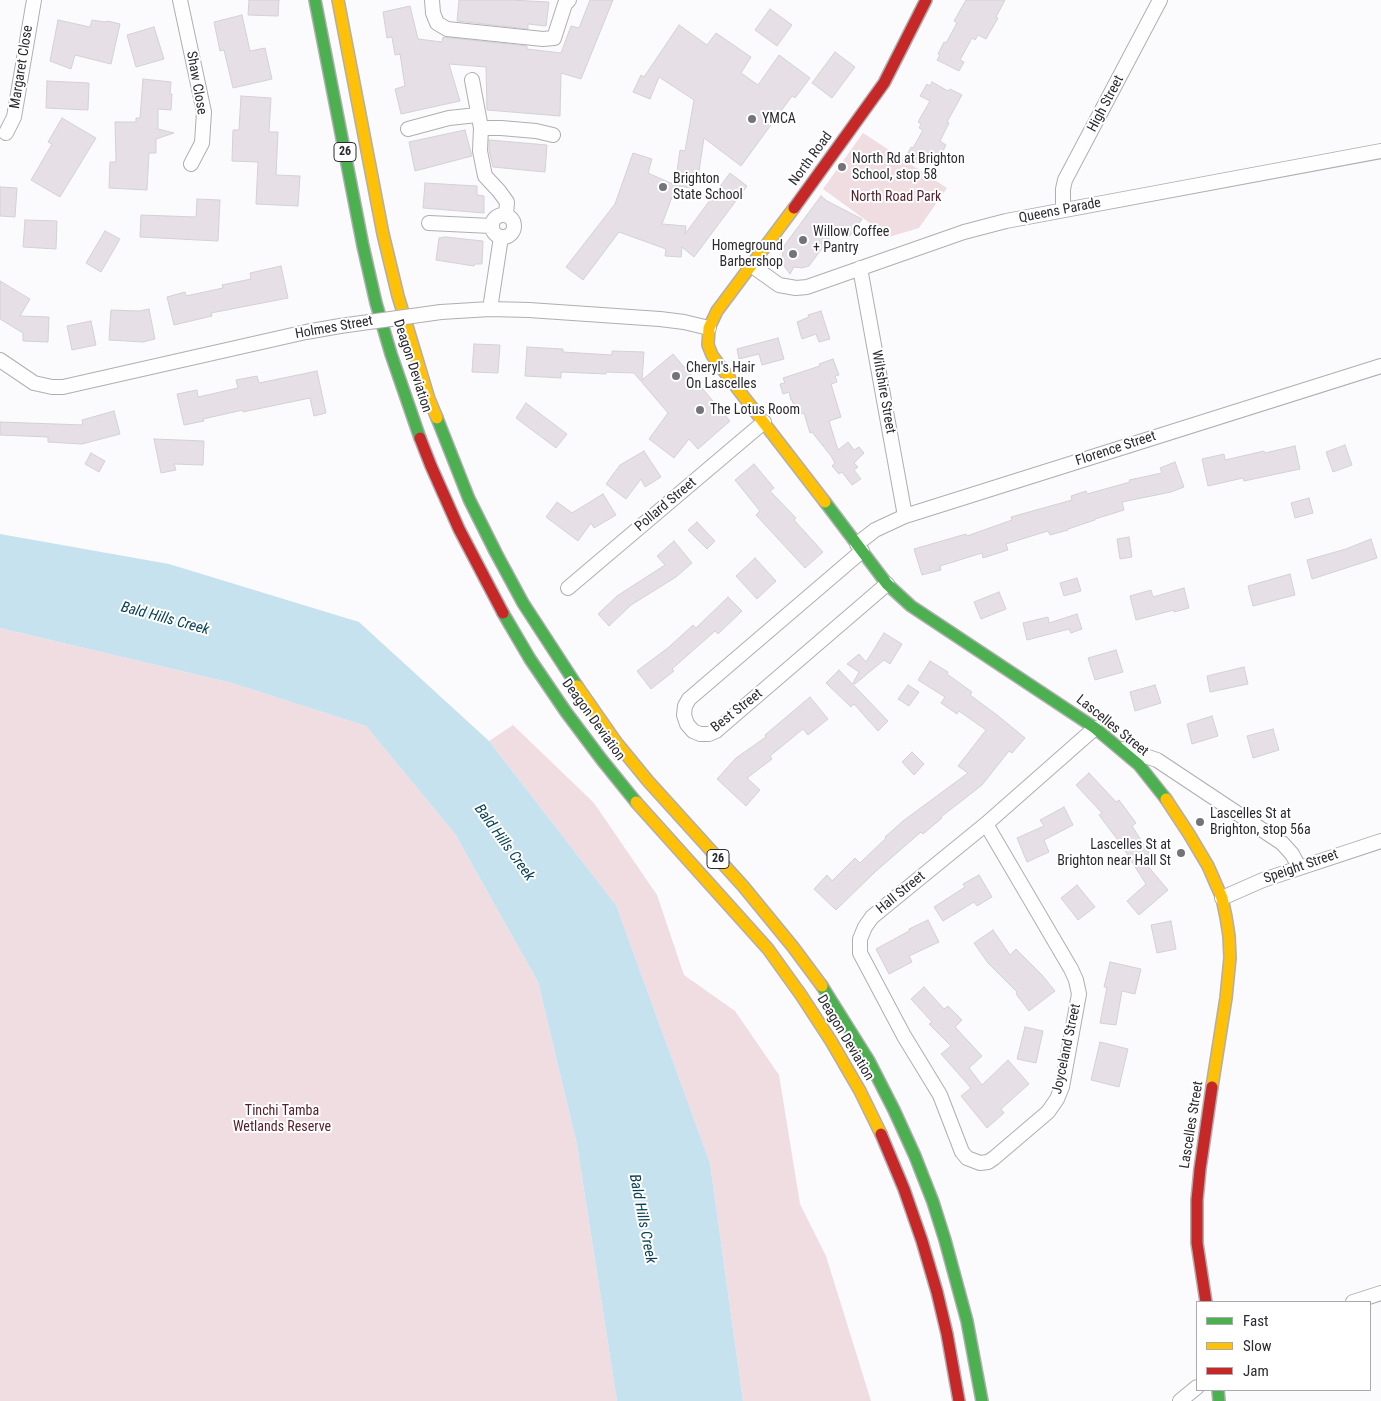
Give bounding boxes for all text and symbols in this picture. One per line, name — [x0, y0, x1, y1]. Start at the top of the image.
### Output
street label: Margaret Close — [7, 24, 37, 110]
street label: Shaw Close — [182, 50, 210, 116]
street label: High Street — [1084, 73, 1128, 135]
place label: YMCA — [762, 111, 796, 127]
marker: YMCA — [746, 113, 758, 125]
street label: North Road — [786, 129, 836, 189]
road number: 26 — [334, 142, 356, 162]
place label: North Rd at Brighton School, stop 58 — [852, 151, 965, 184]
marker: North Rd at Brighton School, stop 58 — [836, 161, 848, 173]
place label: Brighton State School — [673, 171, 743, 203]
marker: Brighton State School — [657, 181, 669, 193]
park label: North Road Park — [851, 189, 941, 205]
street label: Queens Parade — [1018, 195, 1102, 227]
place label: Willow Coffee + Pantry — [813, 224, 889, 256]
marker: Willow Coffee + Pantry — [797, 234, 809, 246]
place label: Homeground Barbershop — [712, 238, 783, 270]
marker: Homeground Barbershop — [787, 248, 799, 260]
street label: Holmes Street — [294, 313, 374, 343]
street label: Deagon Deviation — [389, 317, 435, 415]
street label: Wiltshire Street — [867, 349, 899, 435]
place label: Cheryl's Hair On Lascelles — [686, 360, 757, 392]
marker: Cheryl's Hair On Lascelles — [670, 370, 682, 382]
place label: The Lotus Room — [710, 402, 800, 418]
marker: The Lotus Room — [694, 404, 706, 416]
street label: Florence Street — [1074, 428, 1158, 470]
street label: Pollard Street — [632, 474, 700, 536]
water label: Bald Hills Creek — [119, 599, 211, 639]
street label: Deagon Deviation — [558, 676, 628, 764]
street label: Best Street — [708, 686, 766, 736]
street label: Lascelles Street — [1072, 692, 1152, 760]
water label: Bald Hills Creek — [470, 801, 538, 885]
place label: Lascelles St at Brighton, stop 56a — [1210, 806, 1311, 839]
marker: Lascelles St at Brighton, stop 56a — [1194, 816, 1206, 828]
place label: Lascelles St at Brighton near Hall St — [1057, 837, 1171, 870]
street label: Speight Street — [1262, 846, 1340, 888]
marker: Lascelles St at Brighton near Hall St — [1175, 847, 1187, 859]
road number: 26 — [707, 850, 729, 869]
street label: Hall Street — [873, 868, 929, 918]
street label: Deagon Deviation — [813, 992, 877, 1084]
street label: Joyceland Street — [1049, 1002, 1085, 1096]
street label: Lascelles Street — [1177, 1080, 1207, 1170]
park label: Tinchi Tamba Wetlands Reserve — [233, 1103, 331, 1136]
water label: Bald Hills Creek — [625, 1173, 659, 1265]
legend — [1196, 1301, 1371, 1391]
text: Fast — [1243, 1312, 1268, 1330]
text: Slow — [1243, 1337, 1272, 1355]
text: Jam — [1243, 1362, 1269, 1380]

